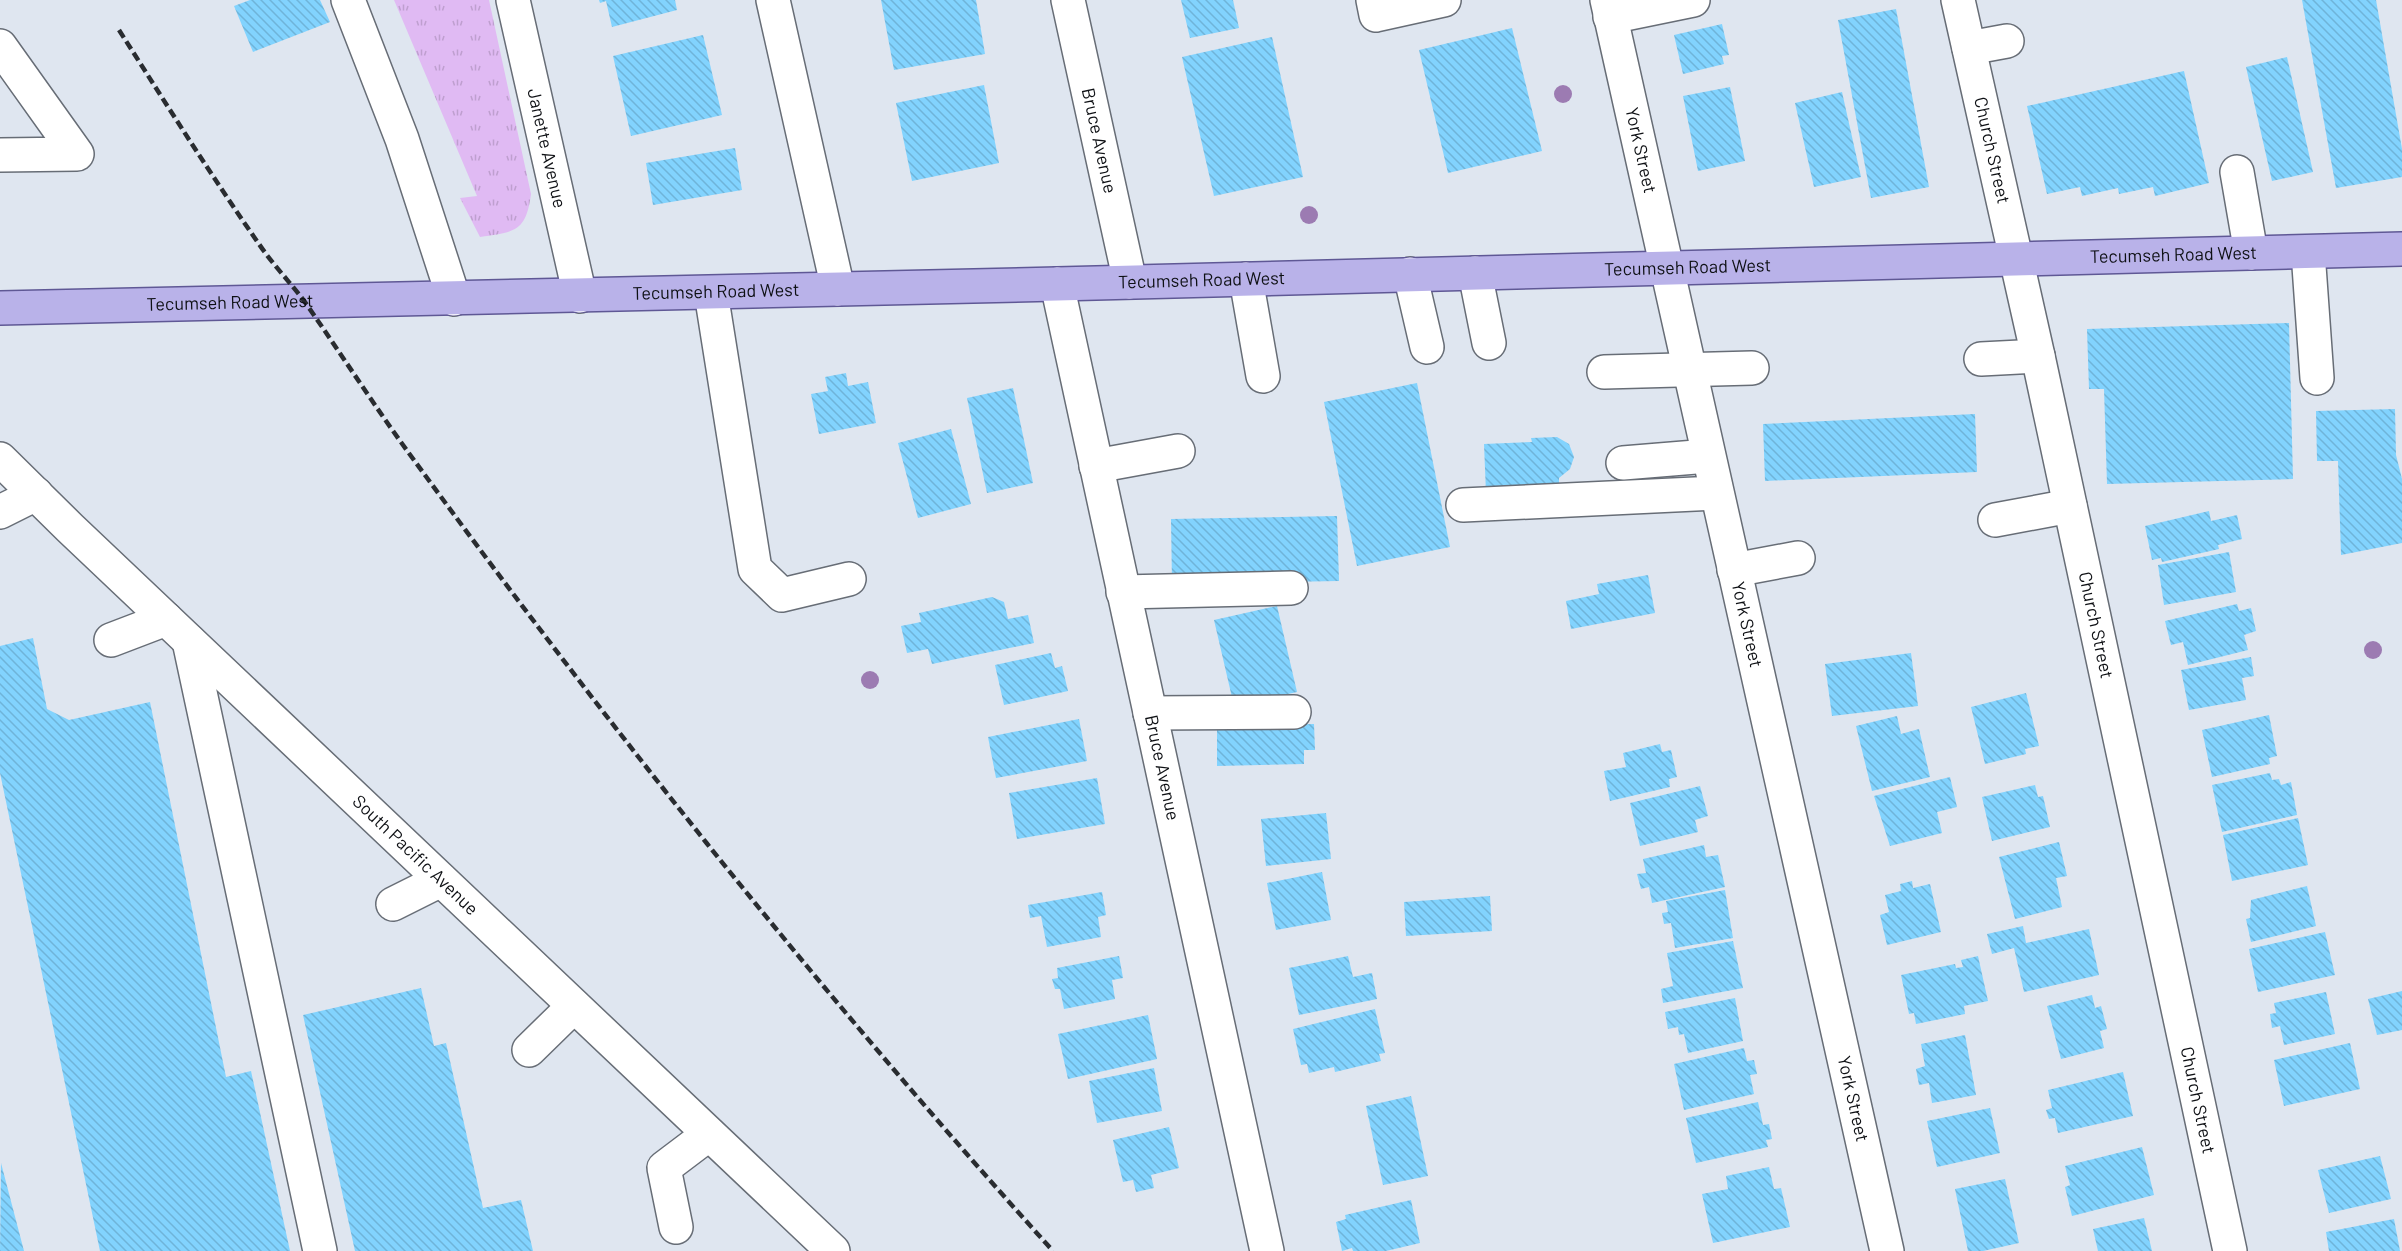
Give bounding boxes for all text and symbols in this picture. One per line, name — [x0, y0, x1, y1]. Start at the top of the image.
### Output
street label: Janette Avenue — [523, 86, 572, 210]
street label: Bruce Avenue — [1078, 86, 1122, 195]
street label: Church Street — [1970, 95, 2015, 205]
street label: York Street — [1621, 105, 1662, 195]
street label: Tecumseh Road West — [2090, 241, 2257, 267]
street label: Tecumseh Road West — [1604, 253, 1771, 280]
street label: Tecumseh Road West — [1118, 266, 1285, 292]
street label: Tecumseh Road West — [632, 278, 800, 304]
street label: Tecumseh Road West — [146, 289, 314, 315]
street label: Church Street — [2075, 569, 2119, 680]
street label: York Street — [1727, 579, 1768, 669]
street label: Bruce Avenue — [1141, 713, 1185, 822]
street label: South Pacific Avenue — [349, 790, 483, 919]
street label: Church Street — [2176, 1045, 2221, 1155]
street label: York Street — [1834, 1054, 1874, 1144]

